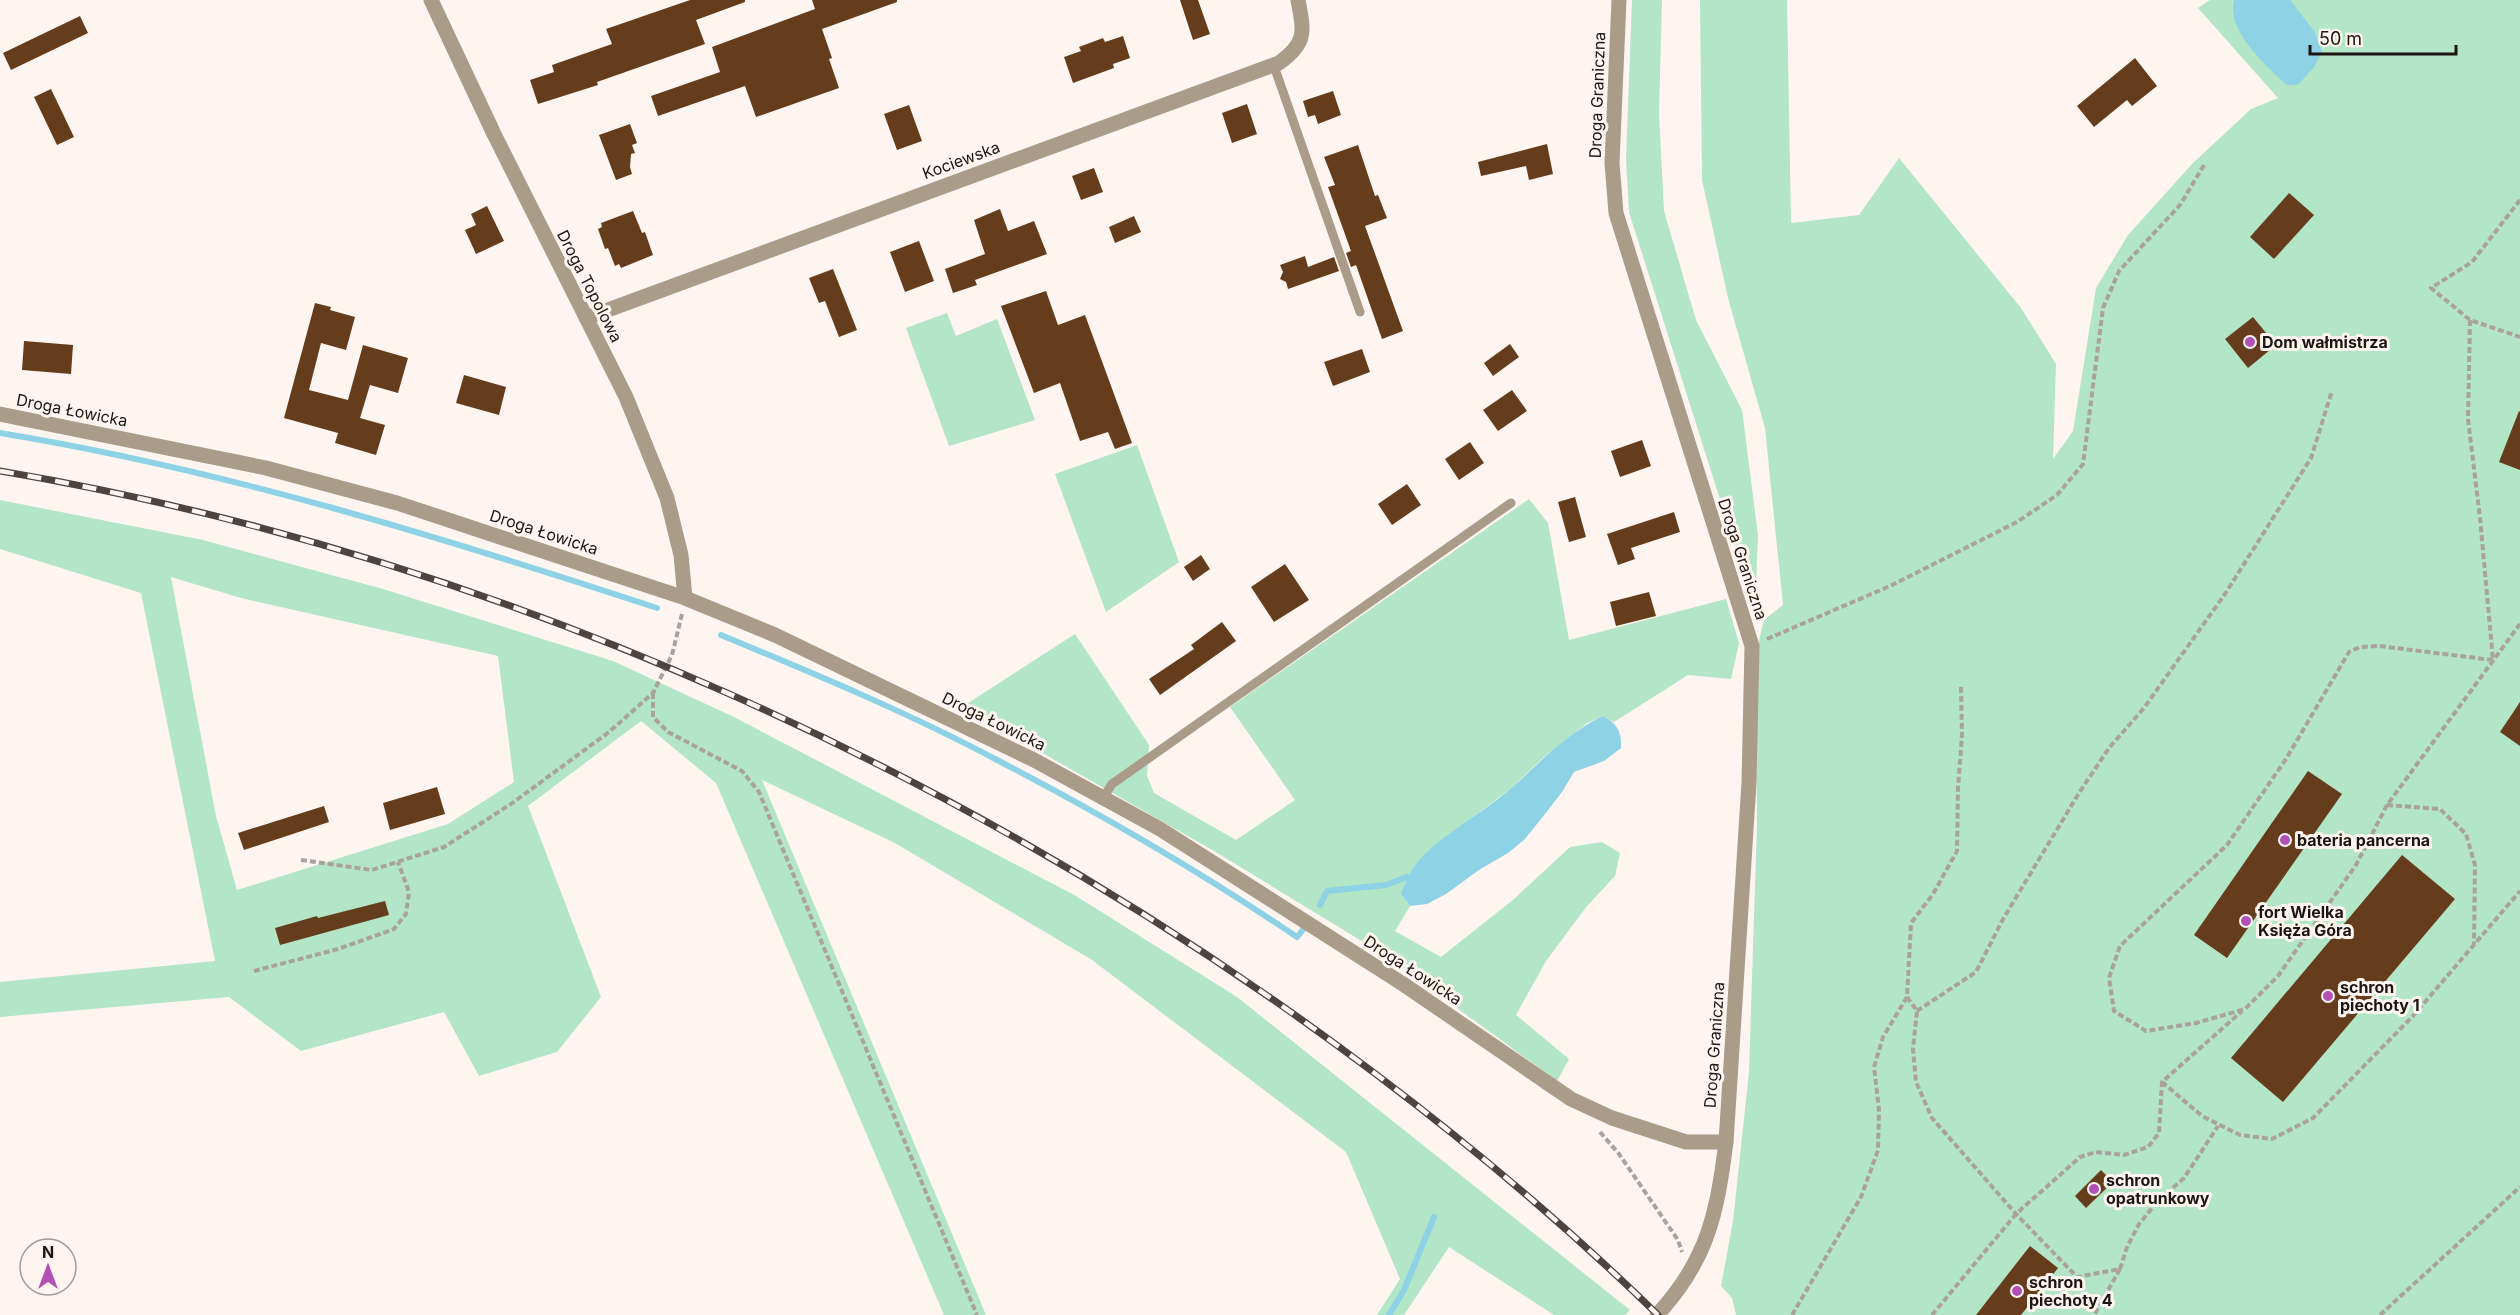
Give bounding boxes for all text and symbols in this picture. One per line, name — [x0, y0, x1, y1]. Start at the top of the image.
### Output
scale bar — [2310, 18, 2456, 56]
text: 50 m — [2319, 28, 2362, 49]
street label: Droga Graniczna — [1585, 31, 1609, 159]
street label: Kociewska — [919, 137, 1003, 183]
street label: Droga Topolowa — [553, 226, 627, 346]
place label: Dom wałmistrza — [2262, 332, 2388, 352]
marker: Dom wałmistrza — [2243, 335, 2257, 349]
street label: Droga Łowicka — [15, 389, 129, 431]
street label: Droga Graniczna — [1714, 496, 1772, 622]
street label: Droga Łowicka — [487, 505, 601, 559]
street label: Droga Łowicka — [939, 687, 1049, 755]
place label: bateria pancerna — [2297, 830, 2430, 850]
marker: bateria pancerna — [2278, 833, 2292, 847]
place label: fort Wielka Księża Góra — [2258, 902, 2352, 940]
marker: fort Wielka Księża Góra — [2239, 914, 2253, 928]
street label: Droga Łowicka — [1360, 931, 1466, 1009]
place label: schron piechoty 1 — [2340, 977, 2420, 1015]
street label: Droga Graniczna — [1700, 981, 1728, 1109]
marker: schron piechoty 1 — [2321, 989, 2335, 1003]
place label: schron opatrunkowy — [2106, 1170, 2210, 1208]
marker: schron opatrunkowy — [2087, 1182, 2101, 1196]
north arrow — [18, 1237, 78, 1297]
text: N — [42, 1242, 54, 1262]
place label: schron piechoty 4 — [2029, 1272, 2113, 1310]
marker: schron piechoty 4 — [2010, 1284, 2024, 1298]

